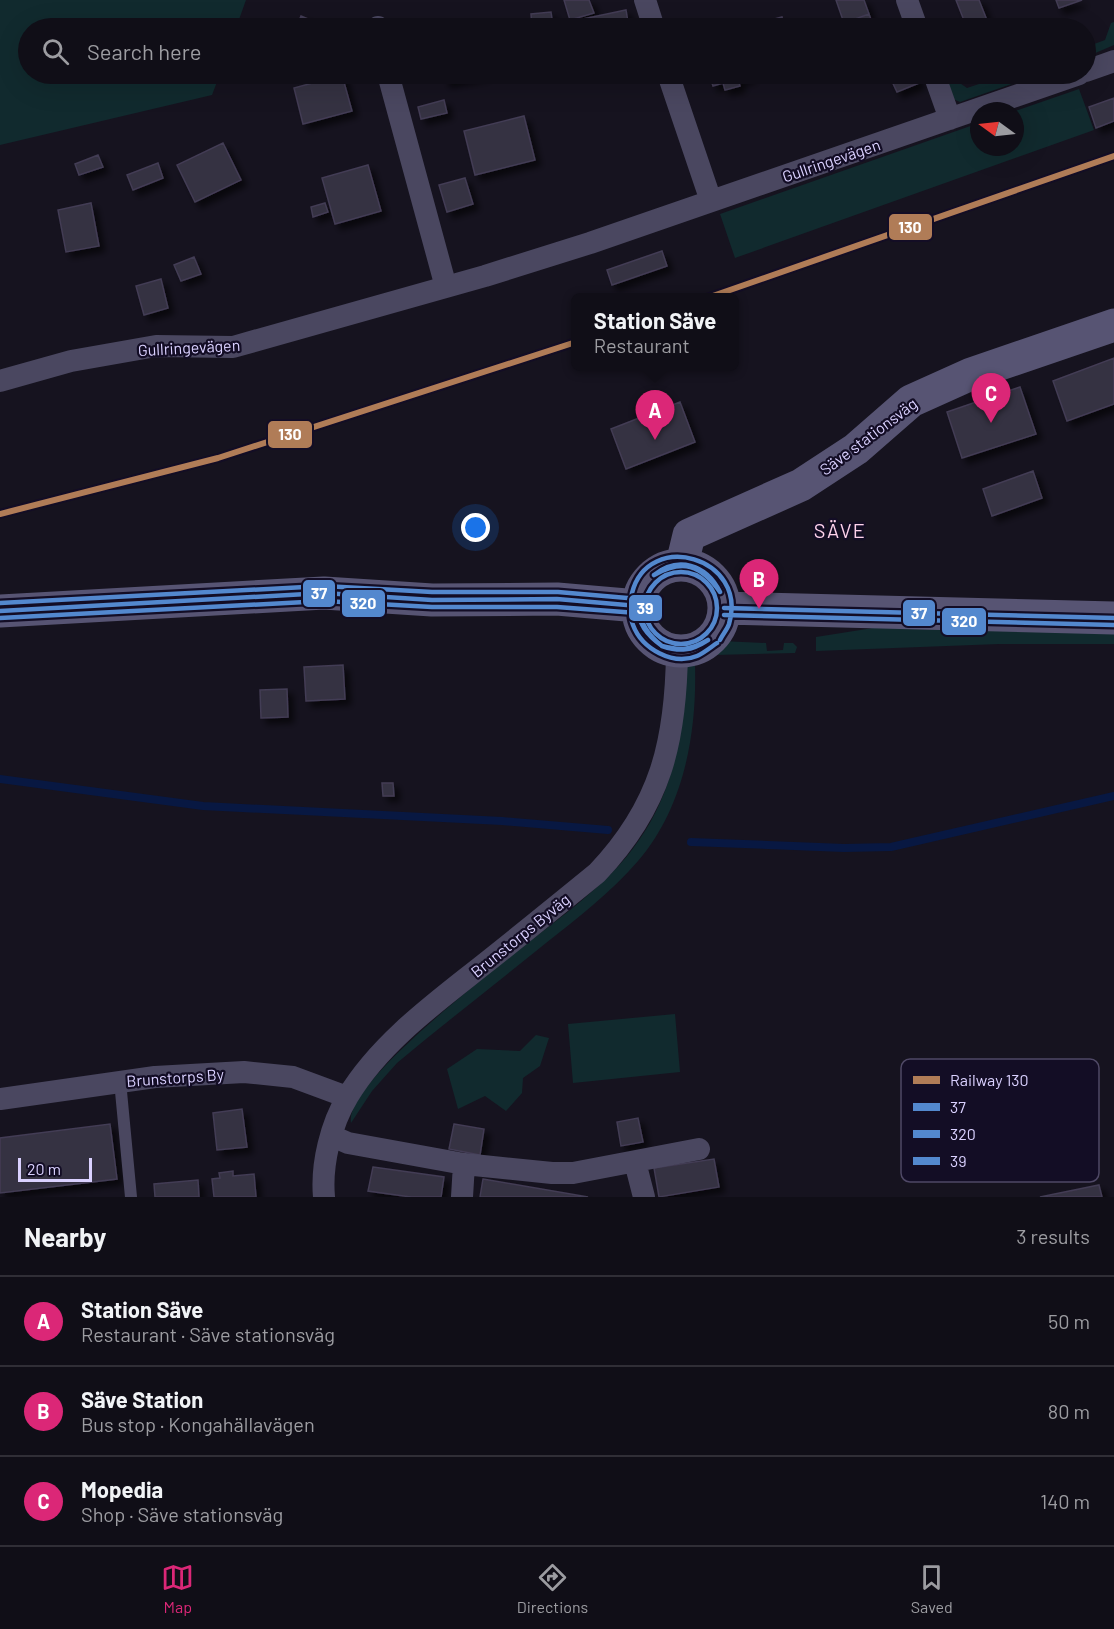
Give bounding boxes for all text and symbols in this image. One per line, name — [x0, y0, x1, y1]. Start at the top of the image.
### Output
search box — [18, 18, 1096, 84]
icon: search — [39, 35, 72, 68]
text: Search here — [87, 38, 201, 64]
north arrow — [970, 102, 1024, 156]
street label: Gullringevägen — [779, 134, 883, 186]
line badge: 130 — [888, 213, 933, 241]
text: 130 — [898, 217, 922, 236]
popup — [571, 293, 739, 371]
text: Station Säve — [594, 307, 716, 333]
text: Restaurant — [594, 333, 690, 357]
street label: Gullringevägen — [137, 335, 241, 359]
pin: C — [972, 374, 1010, 423]
pin: A — [636, 390, 674, 440]
street label: Säve stationsväg — [816, 393, 920, 479]
line badge: 130 — [267, 420, 313, 449]
text: 130 — [278, 424, 302, 443]
your location — [461, 513, 490, 542]
district label: SÄVE — [814, 518, 866, 542]
pin: B — [740, 560, 778, 609]
line badge: 37 — [302, 579, 336, 608]
text: 37 — [311, 583, 327, 602]
line badge: 320 — [341, 589, 386, 618]
text: 320 — [350, 593, 376, 612]
line badge: 39 — [628, 594, 663, 622]
text: 39 — [636, 598, 654, 617]
line badge: 37 — [902, 599, 936, 627]
text: 37 — [911, 603, 927, 622]
line badge: 320 — [941, 607, 987, 636]
text: 320 — [951, 611, 977, 630]
street label: Brunstorps Byväg — [467, 889, 573, 981]
legend — [901, 1059, 1099, 1182]
street label: Brunstorps By — [126, 1064, 225, 1090]
text: Railway 130 — [950, 1070, 1029, 1089]
text: 37 — [950, 1097, 966, 1116]
text: 320 — [950, 1124, 976, 1143]
text: 39 — [950, 1151, 967, 1170]
scale bar — [18, 1155, 92, 1182]
text: 20 m — [27, 1159, 61, 1178]
text: Nearby — [24, 1221, 106, 1252]
text: 3 results — [1016, 1224, 1090, 1248]
text: Station Säve — [81, 1296, 203, 1322]
text: A — [37, 1309, 50, 1333]
text: 50 m — [1048, 1309, 1090, 1333]
text: Restaurant · Säve stationsväg — [81, 1322, 335, 1346]
text: Säve Station — [81, 1386, 203, 1412]
text: B — [37, 1399, 50, 1423]
text: 80 m — [1048, 1399, 1090, 1423]
text: Bus stop · Kongahällavägen — [81, 1412, 315, 1436]
text: Mopedia — [81, 1476, 163, 1502]
text: C — [37, 1489, 50, 1513]
text: 140 m — [1040, 1489, 1090, 1513]
text: Shop · Säve stationsväg — [81, 1502, 283, 1526]
tab: Map — [161, 1561, 194, 1616]
tab: Directions — [517, 1561, 588, 1616]
tab: Saved — [911, 1561, 953, 1616]

